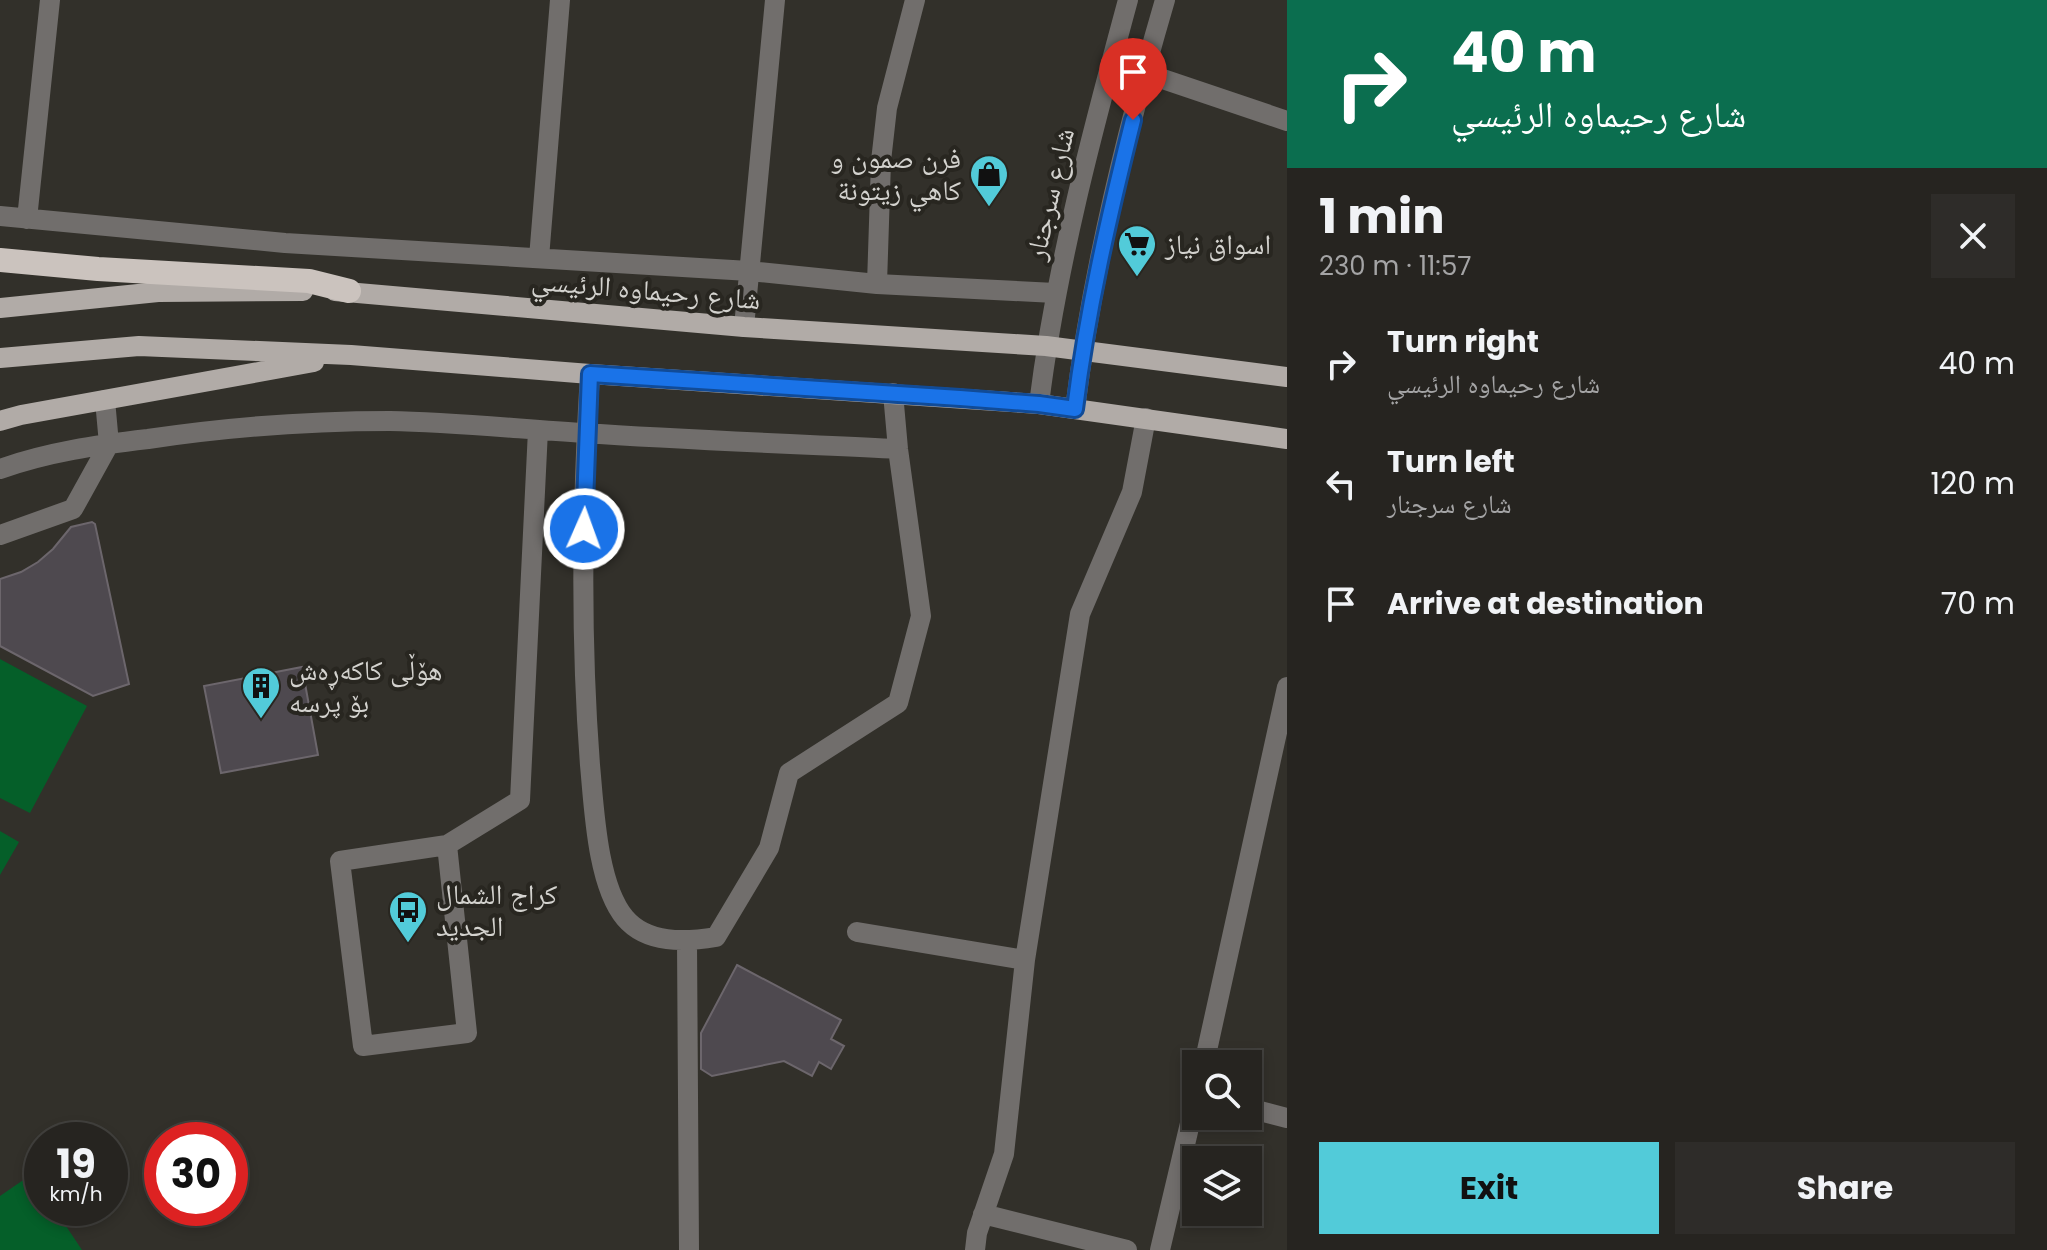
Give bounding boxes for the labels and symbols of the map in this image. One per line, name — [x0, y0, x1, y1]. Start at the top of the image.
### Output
pin — [1099, 38, 1167, 120]
street label: شارع سرجنار — [1016, 124, 1084, 265]
place label: فرن صمون و كاهي زيتونة — [830, 139, 961, 213]
shop icon: فرن صمون و كاهي زيتونة — [968, 153, 1010, 208]
supermarket icon: اسواق نياز — [1116, 223, 1158, 278]
place label: اسواق نياز — [1164, 225, 1271, 264]
street label: شارع رحيماوه الرئيسي — [530, 261, 762, 323]
position arrow — [542, 487, 626, 571]
place label: هۆڵی کاکەڕەش بۆ پرسە — [289, 651, 443, 722]
building icon: هۆڵی کاکەڕەش بۆ پرسە — [240, 665, 282, 720]
place label: كراج الشمال الجديد — [436, 875, 558, 946]
bus stop icon: كراج الشمال الجديد — [387, 889, 429, 944]
speed limit sign: 30 — [144, 1122, 248, 1226]

